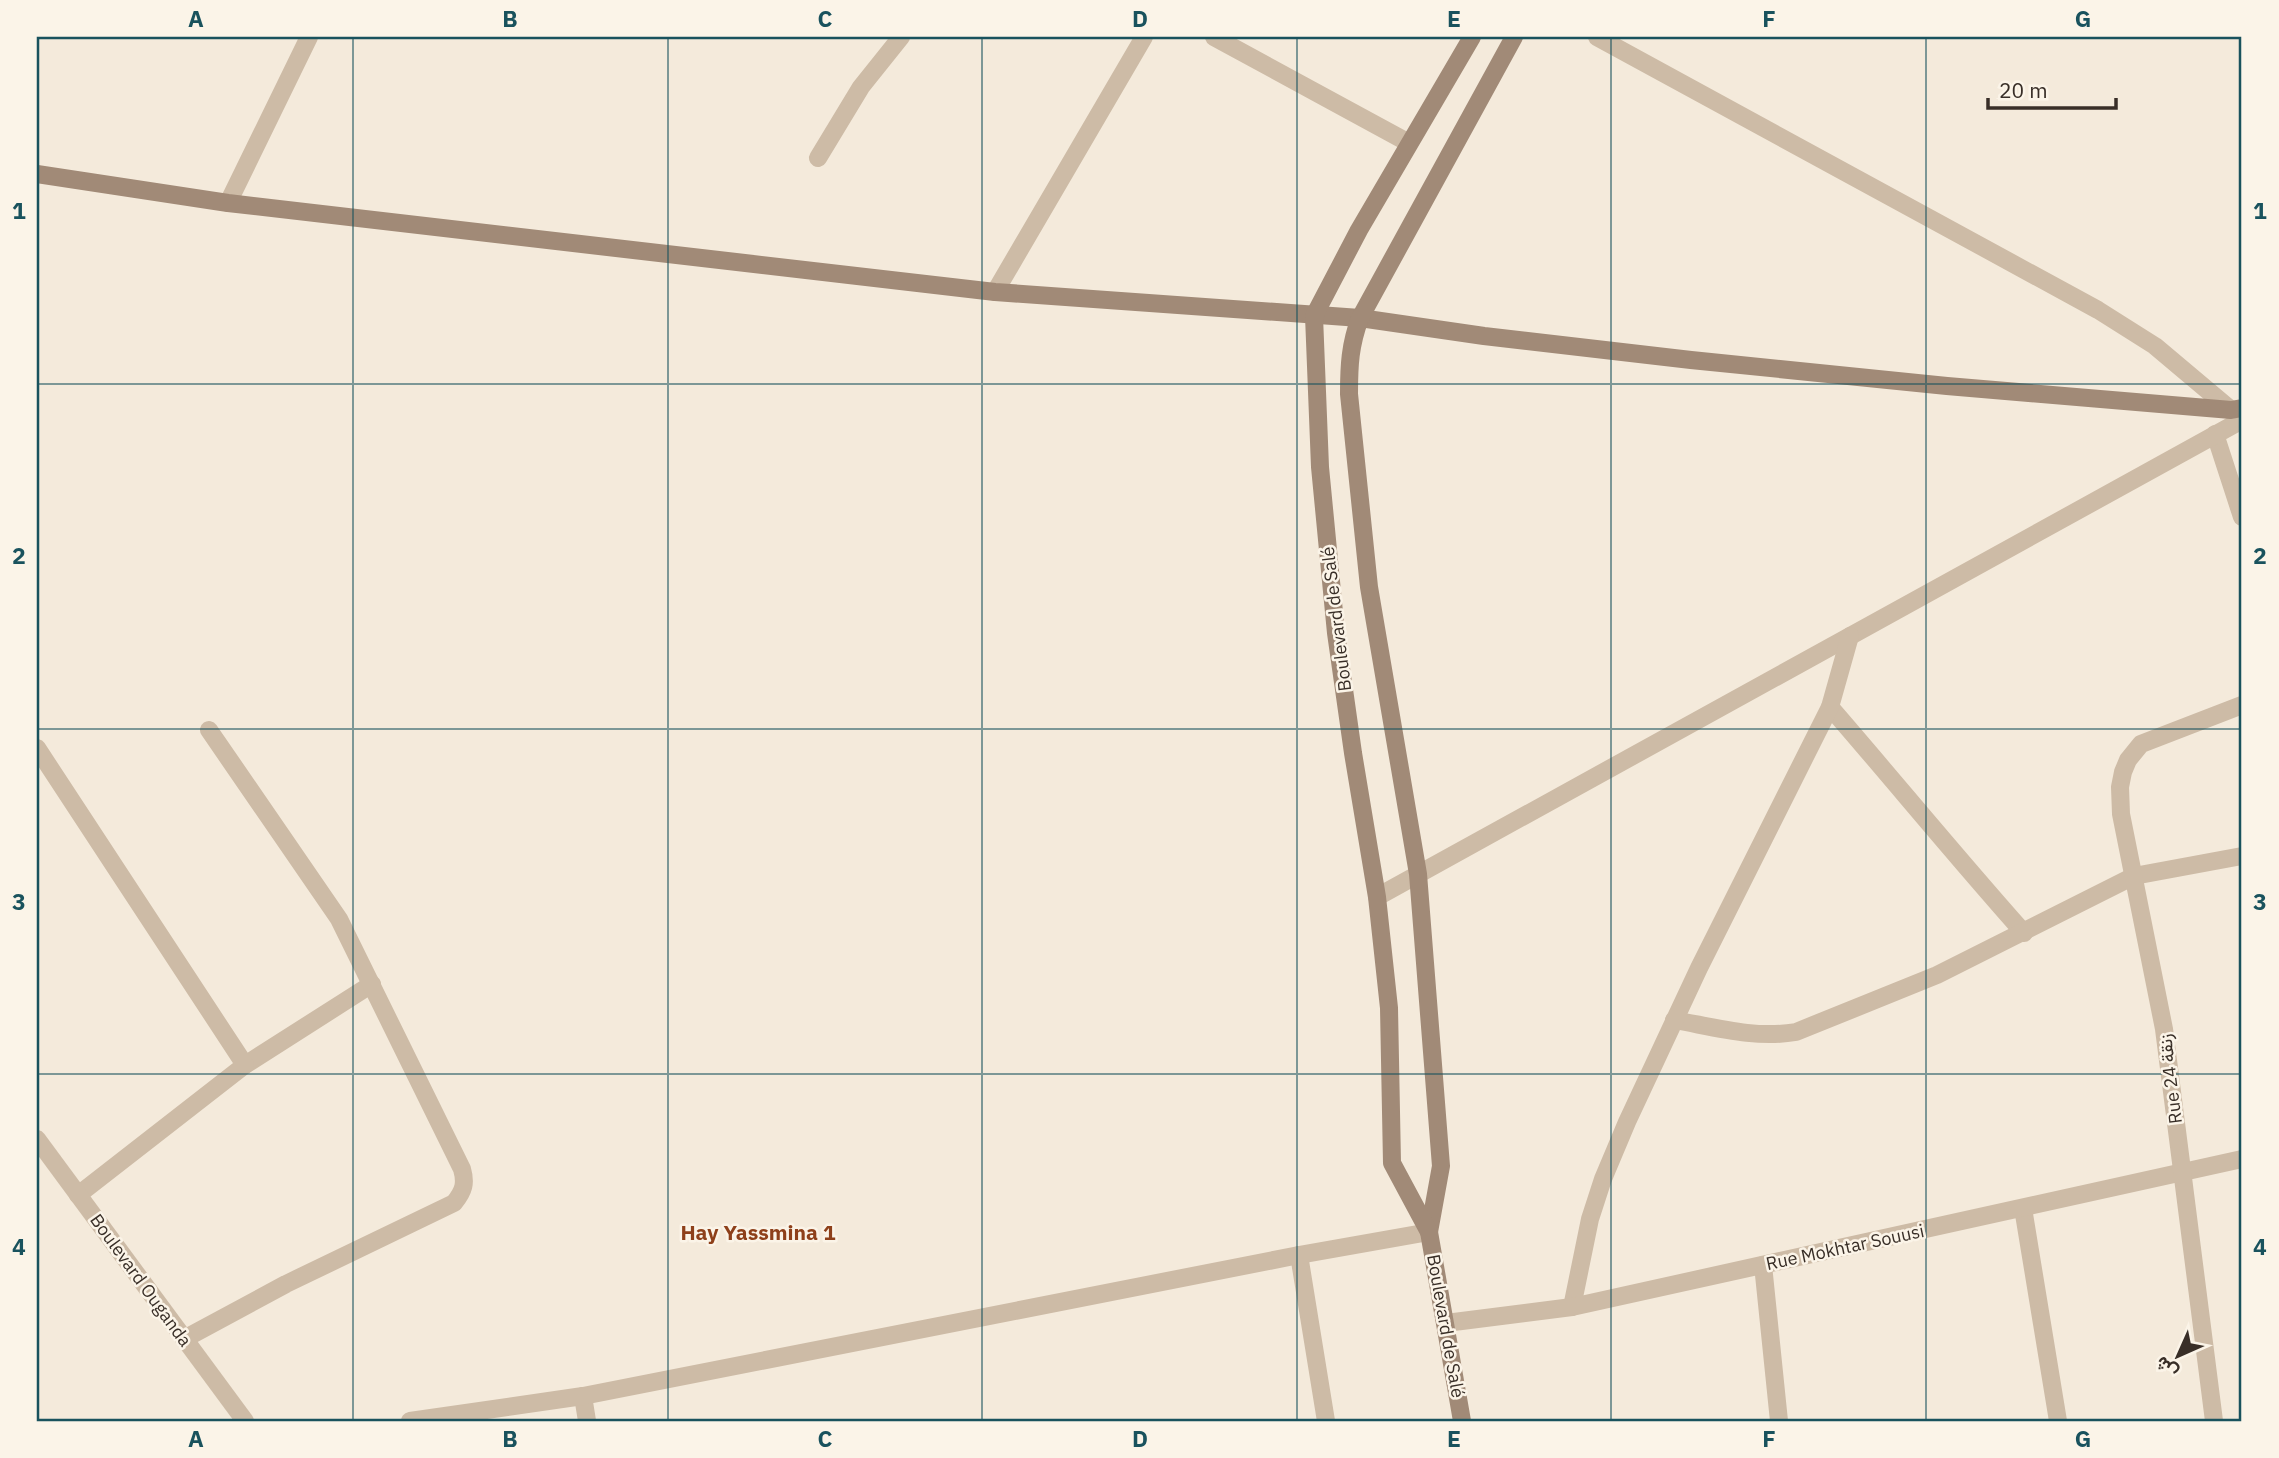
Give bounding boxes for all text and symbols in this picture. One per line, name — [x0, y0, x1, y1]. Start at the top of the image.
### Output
text: A — [188, 3, 204, 33]
text: B — [502, 3, 518, 33]
text: C — [818, 3, 833, 33]
text: D — [1132, 3, 1148, 33]
text: E — [1447, 3, 1461, 33]
text: F — [1762, 3, 1776, 33]
text: G — [2075, 3, 2091, 33]
scale bar — [1988, 66, 2116, 110]
text: 20 m — [1999, 76, 2048, 104]
text: 1 — [12, 195, 26, 225]
text: 1 — [2253, 195, 2267, 225]
text: 2 — [12, 540, 26, 570]
text: 2 — [2253, 540, 2267, 570]
street label: Boulevard de Salé — [1316, 545, 1356, 693]
text: 3 — [12, 886, 26, 916]
text: 3 — [2253, 886, 2267, 916]
street label: Rue 24 زنقة — [2153, 1033, 2187, 1125]
street label: Boulevard Ouganda — [85, 1209, 197, 1351]
district label: Hay Yassmina 1 — [680, 1218, 836, 1246]
street label: Rue Mokhtar Souusi — [1764, 1219, 1926, 1275]
text: 4 — [12, 1231, 26, 1261]
text: 4 — [2253, 1231, 2267, 1261]
street label: Boulevard de Salé — [1422, 1252, 1470, 1400]
north arrow — [2142, 1322, 2212, 1392]
text: ش — [2149, 1351, 2183, 1385]
text: A — [188, 1423, 204, 1453]
text: B — [502, 1423, 518, 1453]
text: C — [818, 1423, 833, 1453]
text: D — [1132, 1423, 1148, 1453]
text: E — [1447, 1423, 1461, 1453]
text: F — [1762, 1423, 1776, 1453]
text: G — [2075, 1423, 2091, 1453]

